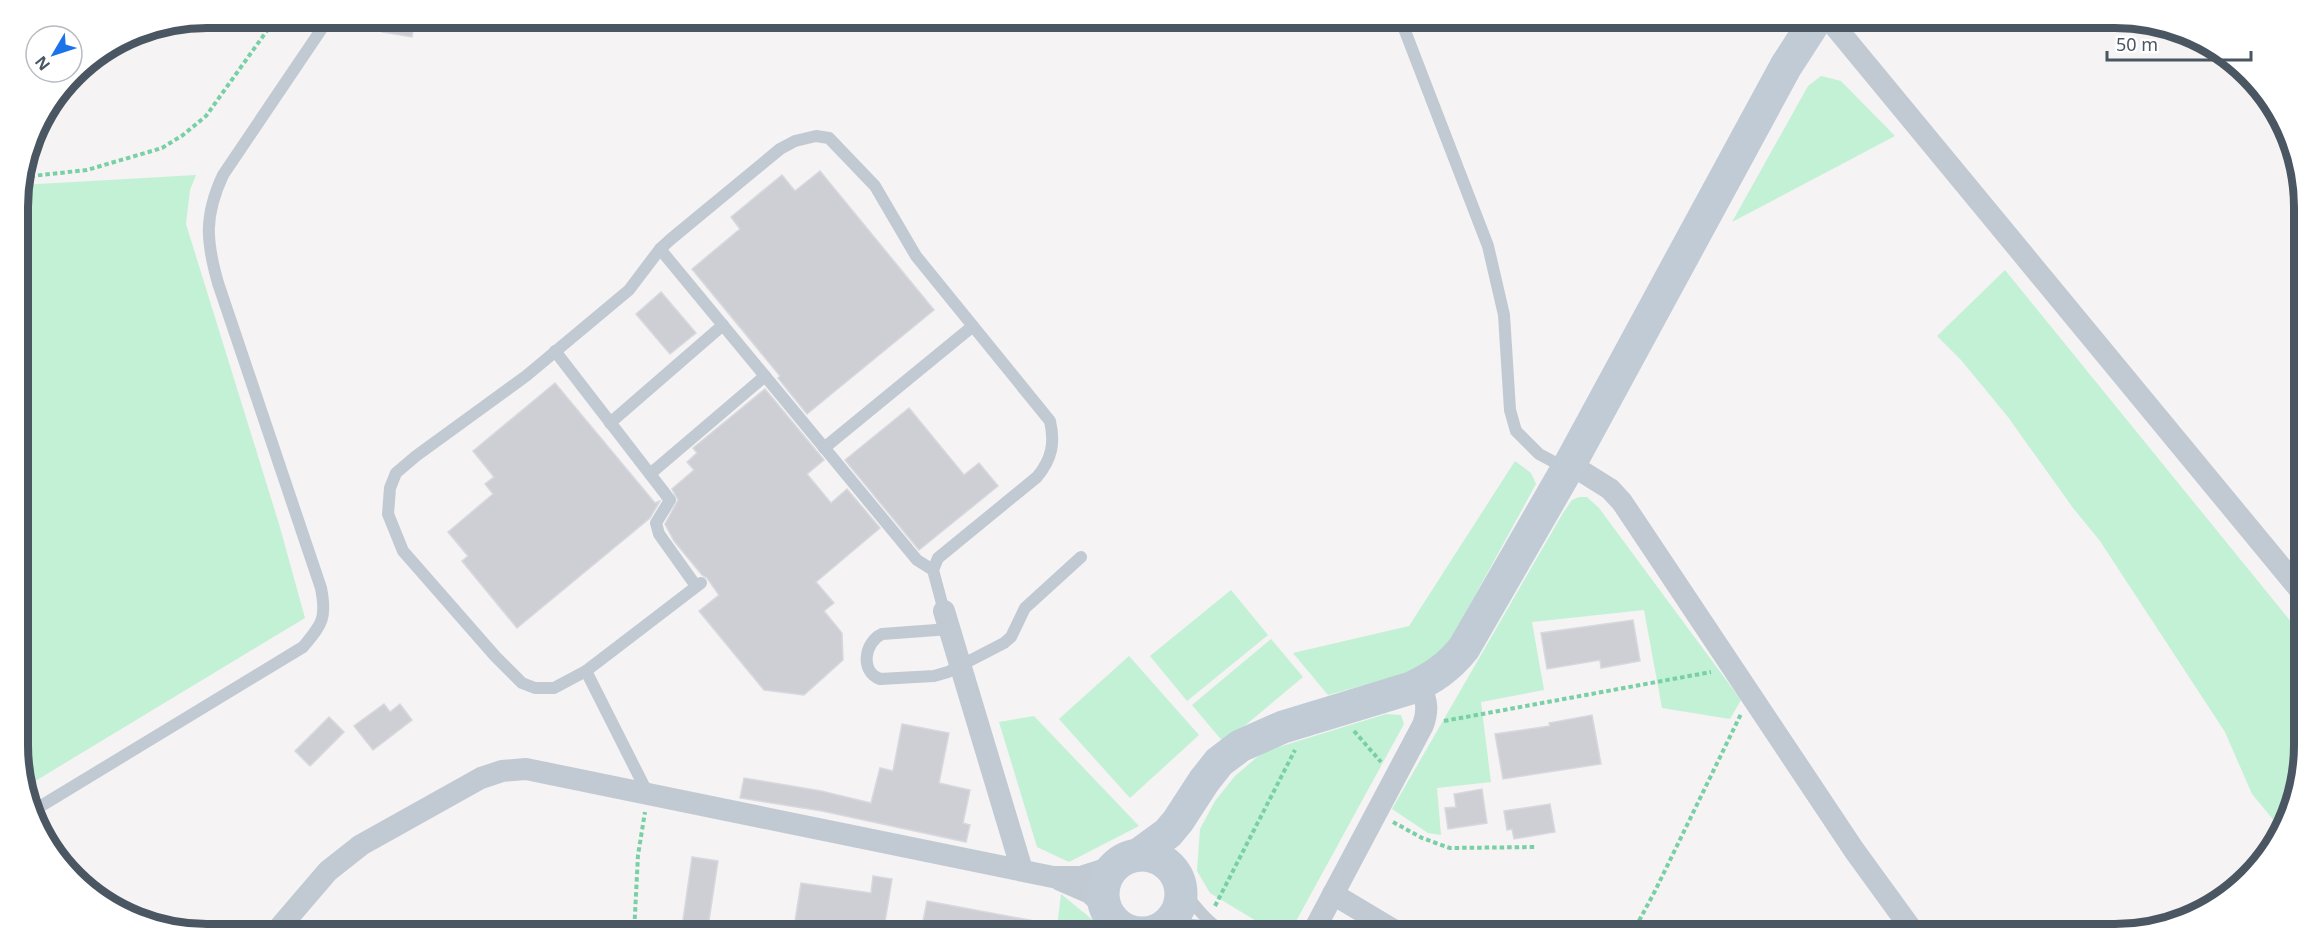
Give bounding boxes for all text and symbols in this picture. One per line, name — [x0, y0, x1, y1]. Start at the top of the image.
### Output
north arrow — [24, 24, 84, 84]
scale bar — [2107, 24, 2251, 62]
text: 50 m — [2116, 32, 2158, 56]
text: N — [30, 51, 55, 75]

